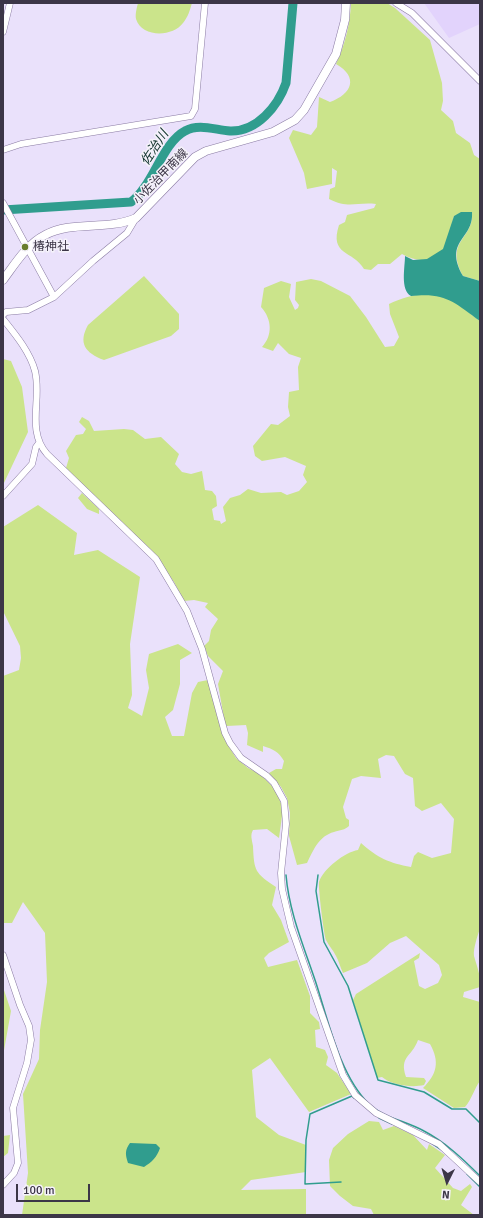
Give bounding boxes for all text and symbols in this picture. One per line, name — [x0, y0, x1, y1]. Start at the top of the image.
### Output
water label: 佐治川 — [138, 127, 172, 169]
street label: 小佐治甲南線 — [131, 146, 191, 208]
place label: 椿神社 — [33, 240, 69, 254]
marker: 椿神社 — [20, 242, 30, 252]
north arrow — [427, 1162, 467, 1202]
scale bar — [18, 1176, 92, 1202]
text: 100 m — [23, 1183, 55, 1198]
text: N — [442, 1188, 450, 1201]

